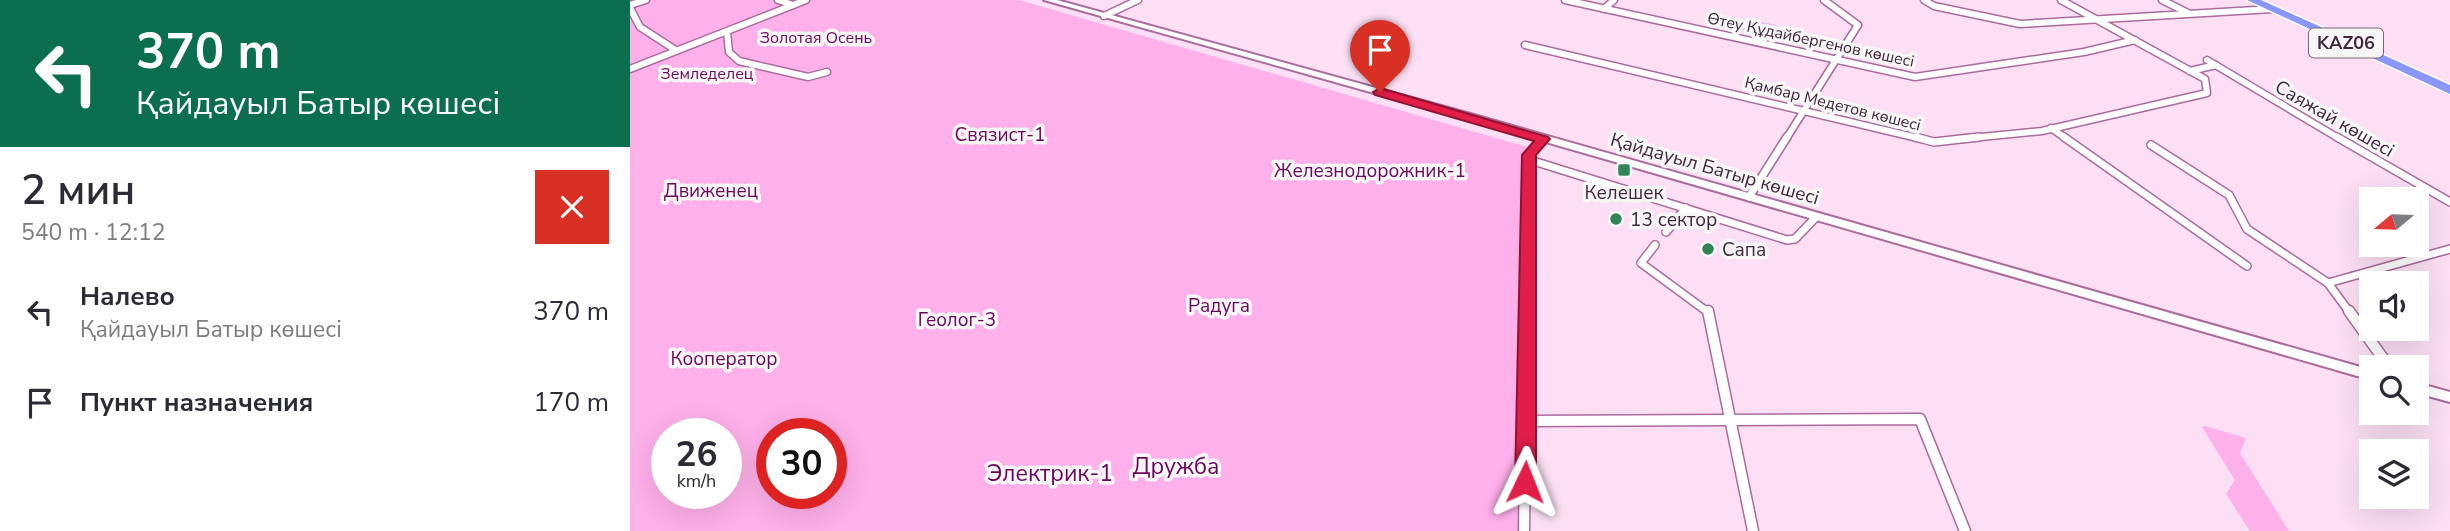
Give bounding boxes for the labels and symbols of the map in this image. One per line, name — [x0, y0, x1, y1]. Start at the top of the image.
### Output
street label: Өтеу Құдайбергенов көшесі — [1705, 7, 1916, 73]
pin — [1350, 20, 1410, 92]
park label: Золотая Осень — [760, 27, 872, 49]
road number: KАZ06 — [2309, 28, 2383, 58]
park label: Земледелец — [661, 63, 754, 85]
street label: Қамбар Медетов көшесі — [1742, 71, 1923, 137]
street label: Саяжай көшесі — [2270, 74, 2399, 164]
park label: Связист-1 — [955, 122, 1045, 148]
street label: Қайдауыл Батыр көшесі — [1607, 127, 1822, 211]
park label: Железнодорожник-1 — [1274, 158, 1466, 184]
marker: Келешек — [1616, 162, 1632, 178]
park label: Движенец — [664, 178, 758, 204]
place label: Келешек — [1584, 180, 1664, 206]
north arrow — [2359, 187, 2429, 257]
place label: 13 сектор — [1630, 207, 1717, 233]
marker: 13 сектор — [1608, 211, 1624, 227]
place label: Сапа — [1722, 237, 1766, 263]
marker: Сапа — [1700, 241, 1716, 257]
park label: Радуга — [1188, 293, 1250, 319]
park label: Геолог-3 — [918, 307, 996, 333]
park label: Кооператор — [671, 346, 777, 372]
speed limit sign: 30 — [756, 418, 847, 509]
position arrow — [1488, 445, 1562, 519]
park label: Дружба — [1133, 451, 1219, 482]
park label: Электрик-1 — [987, 458, 1113, 489]

